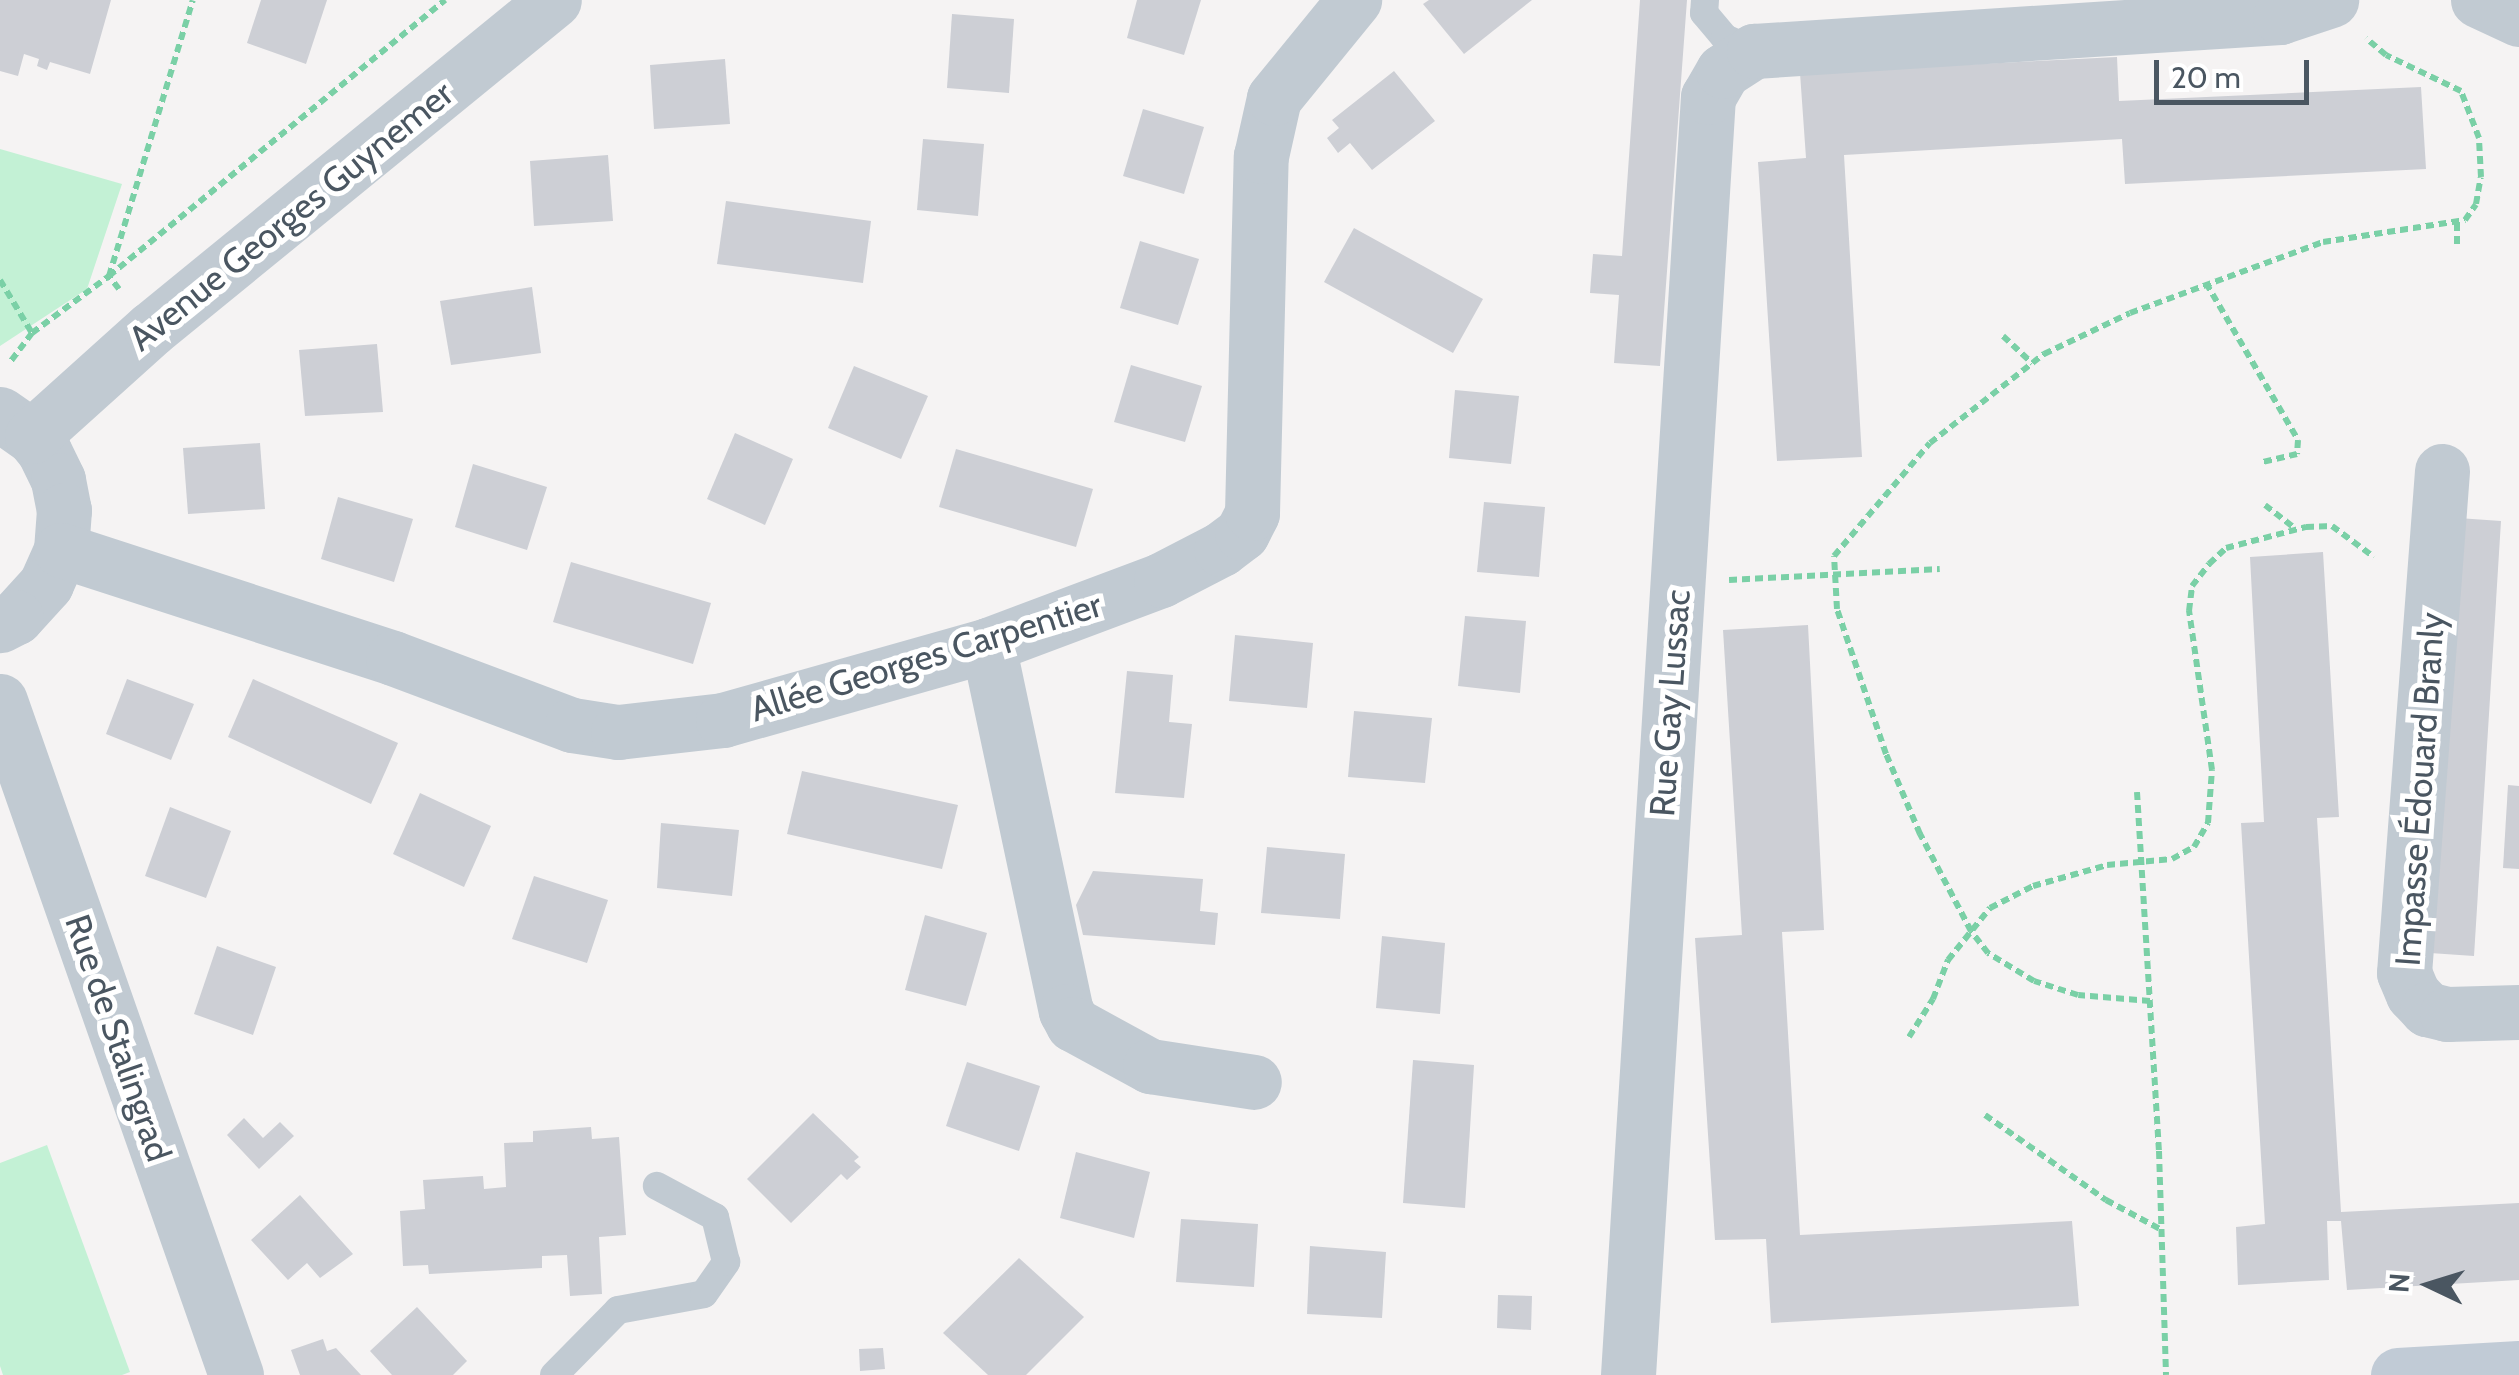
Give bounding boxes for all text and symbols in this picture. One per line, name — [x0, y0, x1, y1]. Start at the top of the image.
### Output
scale bar — [2159, 40, 2314, 102]
text: 20 m — [2171, 59, 2241, 96]
street label: Avenue Georges Guynemer — [121, 72, 461, 360]
street label: Allée Georges Carpentier — [745, 584, 1107, 730]
street label: Rue Gay Lussac — [1641, 588, 1699, 818]
street label: Impasse Édouard Branly — [2387, 611, 2453, 967]
street label: Rue de Stalingrad — [56, 909, 180, 1167]
north arrow — [2379, 1235, 2479, 1335]
text: N — [2381, 1272, 2417, 1294]

